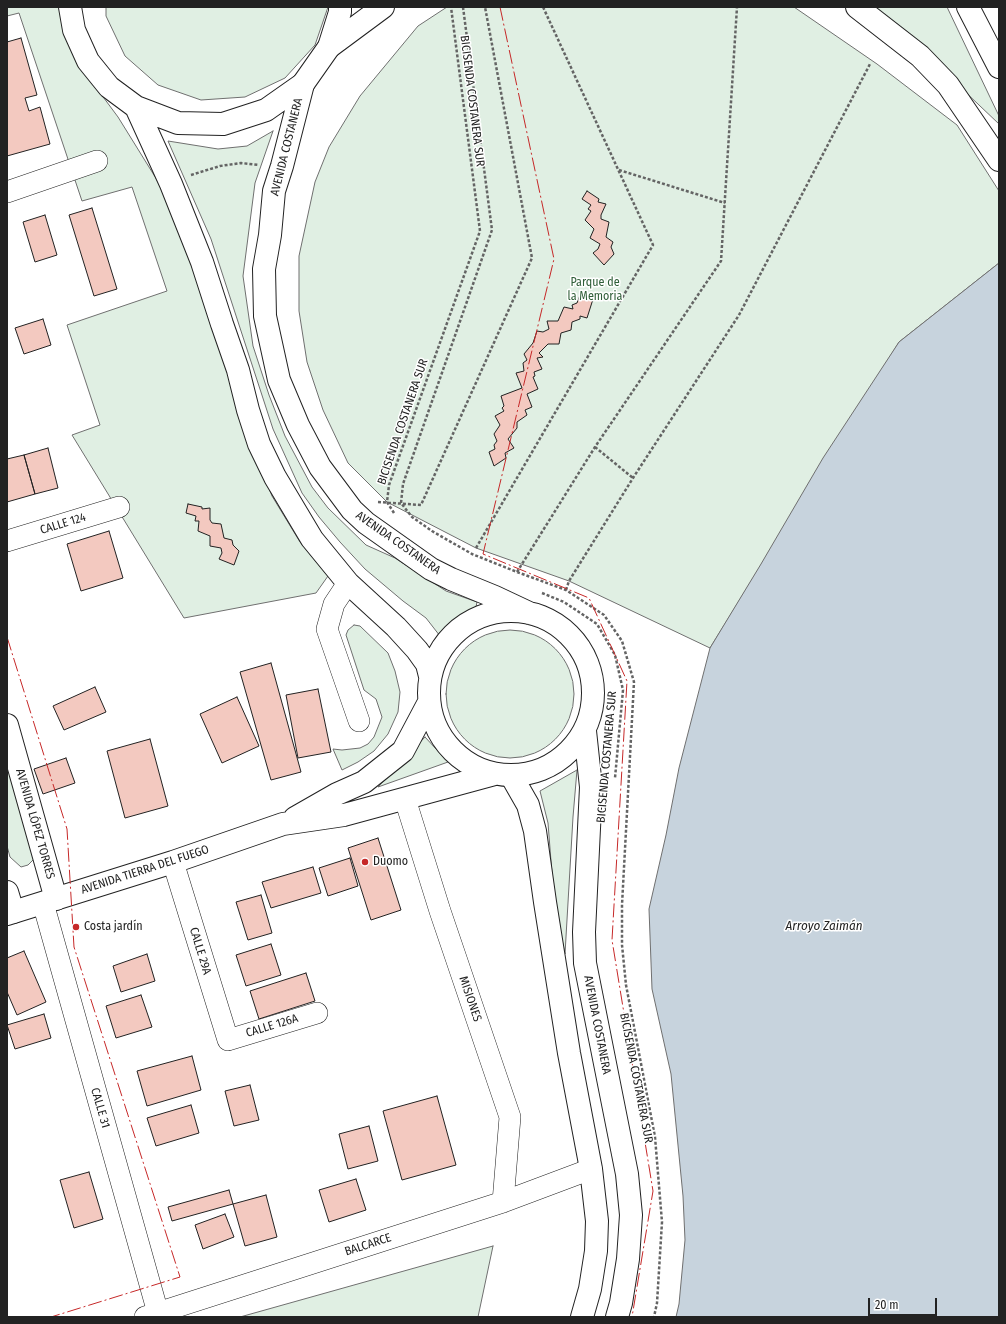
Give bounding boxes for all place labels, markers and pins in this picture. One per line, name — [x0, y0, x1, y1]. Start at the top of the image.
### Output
place label: Duomo — [373, 855, 408, 869]
marker: Duomo — [360, 857, 370, 867]
place label: Costa jardín — [84, 920, 143, 934]
marker: Costa jardín — [71, 922, 81, 932]

